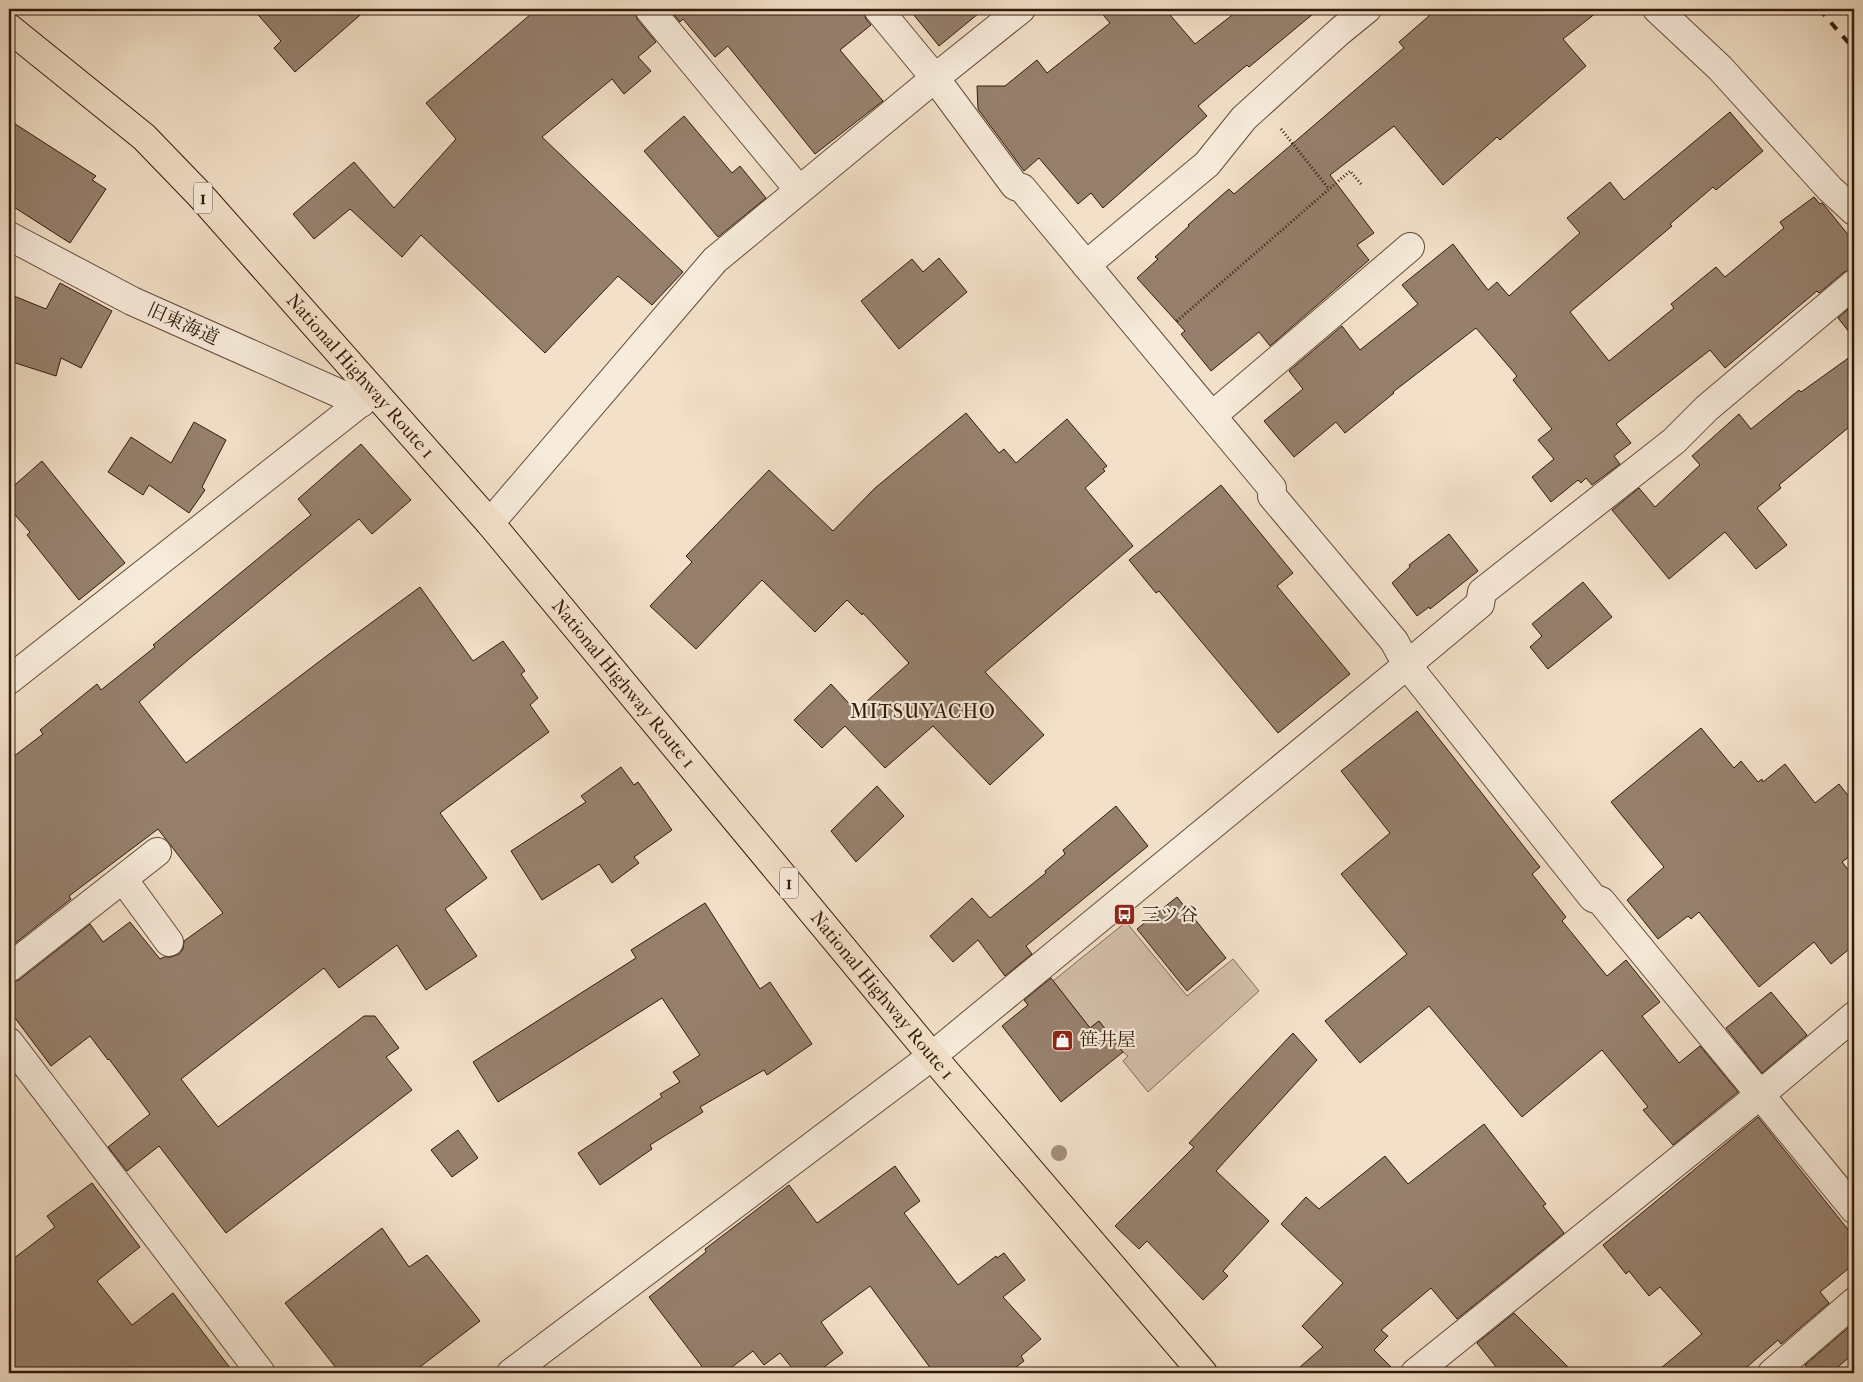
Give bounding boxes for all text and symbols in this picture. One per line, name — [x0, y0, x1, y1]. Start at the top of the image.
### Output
road number: 1 — [194, 182, 212, 214]
street label: National Highway Route 1 — [282, 289, 439, 463]
street label: 旧東海道 — [144, 298, 222, 350]
street label: National Highway Route 1 — [547, 595, 700, 773]
district label: MITSUYACHO — [850, 700, 996, 723]
road number: 1 — [780, 868, 798, 898]
bus stop icon: 三ツ谷 — [1113, 903, 1137, 927]
place label: 三ツ谷 — [1141, 904, 1198, 926]
street label: National Highway Route 1 — [806, 907, 958, 1084]
shop icon: 笹井屋 — [1051, 1028, 1075, 1052]
place label: 笹井屋 — [1079, 1029, 1136, 1051]

